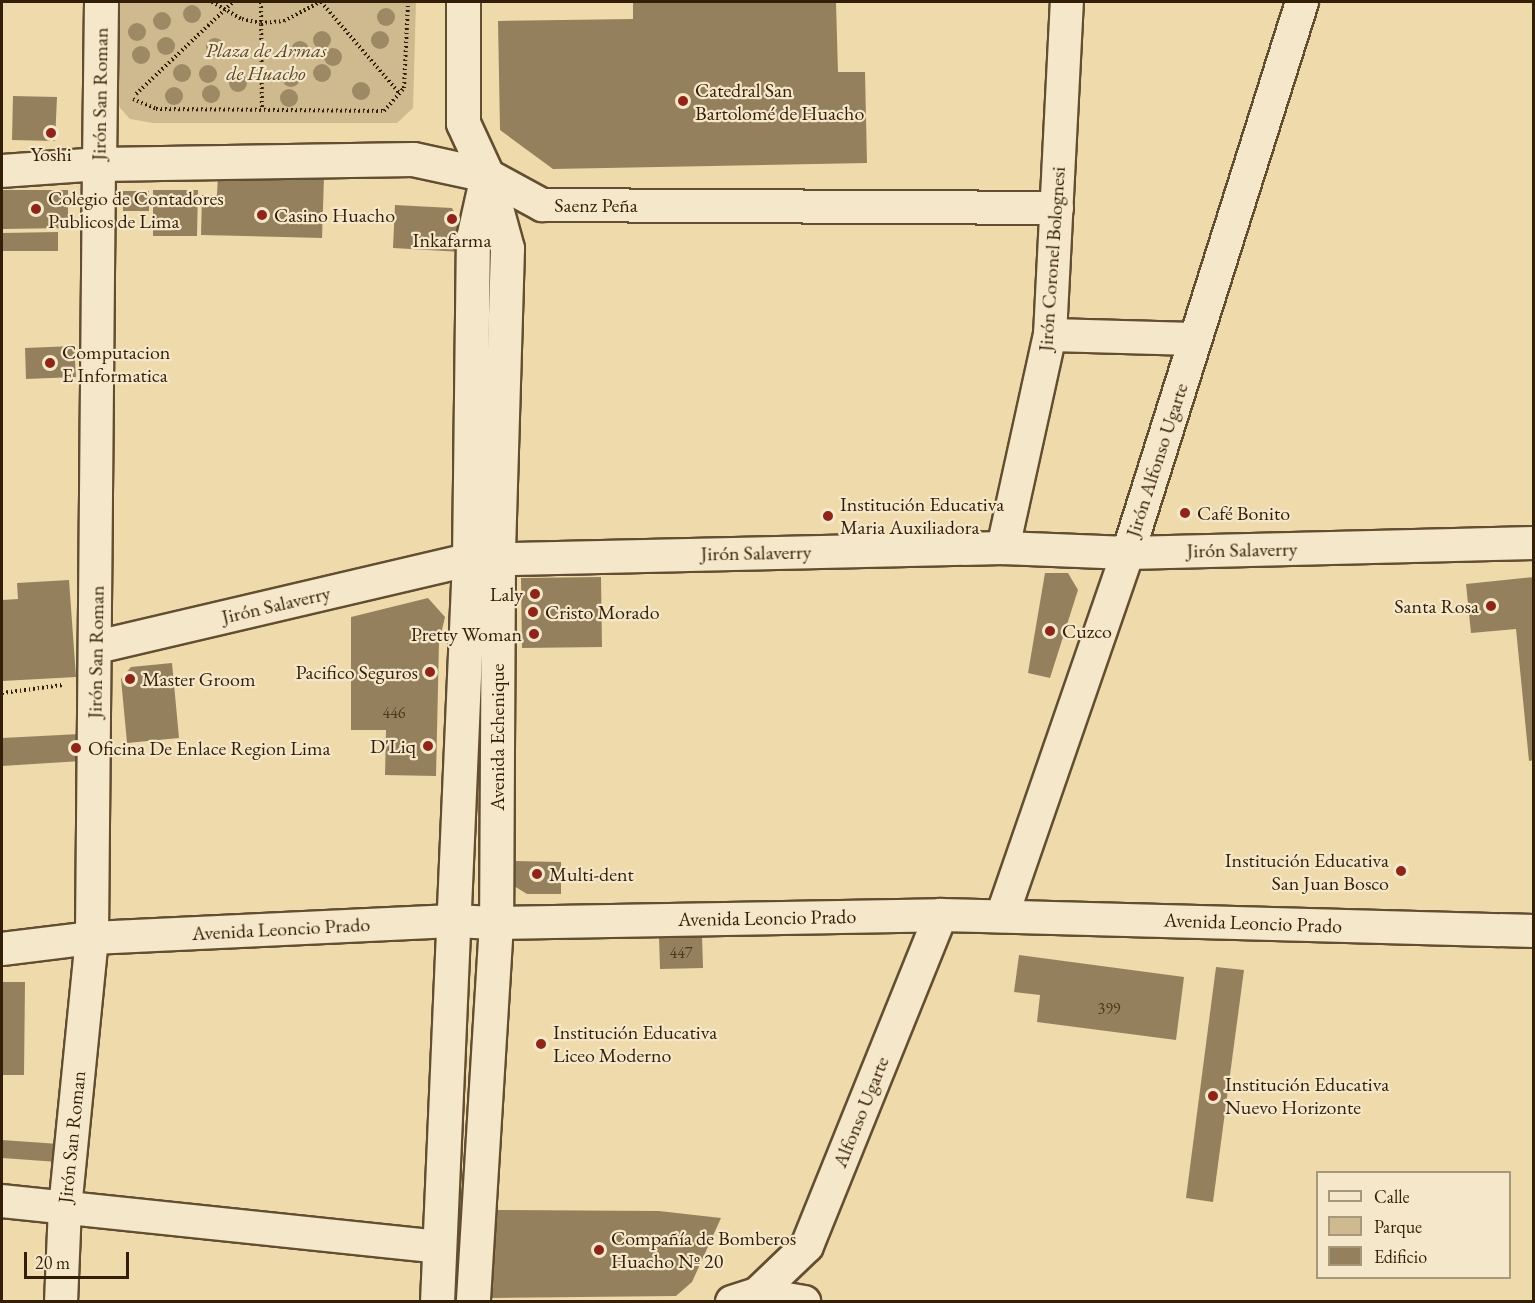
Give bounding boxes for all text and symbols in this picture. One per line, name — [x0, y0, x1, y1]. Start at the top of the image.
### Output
street label: Jirón San Roman — [87, 27, 113, 161]
park label: Plaza de Armas de Huacho — [205, 39, 327, 86]
place label: Catedral San Bartolomé de Huacho — [695, 78, 864, 125]
marker: Catedral San Bartolomé de Huacho — [676, 94, 690, 108]
marker: Yoshi — [44, 126, 58, 140]
place label: Yoshi — [30, 142, 72, 166]
street label: Jirón Coronel Bolognesi — [1034, 166, 1070, 352]
place label: Colegio de Contadores Publicos de Lima — [48, 186, 224, 233]
street label: Saenz Peña — [554, 193, 638, 217]
marker: Colegio de Contadores Publicos de Lima — [29, 202, 43, 216]
place label: Casino Huacho — [274, 203, 395, 227]
marker: Casino Huacho — [255, 208, 269, 222]
marker: Inkafarma — [445, 212, 459, 226]
place label: Inkafarma — [413, 228, 491, 252]
place label: Computacion E Informatica — [62, 340, 170, 387]
marker: Computacion E Informatica — [43, 356, 57, 370]
street label: Jirón Alfonso Ugarte — [1121, 380, 1193, 540]
place label: Institución Educativa Maria Auxiliadora — [840, 492, 1004, 539]
place label: Café Bonito — [1197, 501, 1290, 525]
marker: Café Bonito — [1178, 506, 1192, 520]
marker: Institución Educativa Maria Auxiliadora — [821, 509, 835, 523]
street label: Jirón Salaverry — [1186, 537, 1298, 563]
street label: Jirón Salaverry — [700, 540, 812, 566]
street label: Jirón Salaverry — [219, 581, 333, 629]
place label: Laly — [490, 582, 523, 606]
street label: Jirón San Roman — [83, 585, 109, 719]
marker: Laly — [528, 587, 542, 601]
place label: Santa Rosa — [1394, 594, 1479, 618]
marker: Santa Rosa — [1484, 599, 1498, 613]
place label: Cristo Morado — [545, 600, 660, 624]
marker: Cristo Morado — [526, 605, 540, 619]
place label: Cuzco — [1062, 619, 1112, 643]
place label: Pretty Woman — [411, 622, 522, 646]
marker: Cuzco — [1043, 624, 1057, 638]
marker: Pretty Woman — [527, 627, 541, 641]
place label: Pacifico Seguros — [296, 660, 418, 684]
street label: Avenida Echenique — [485, 663, 509, 811]
marker: Pacifico Seguros — [423, 665, 437, 679]
place label: Master Groom — [142, 667, 255, 691]
marker: Master Groom — [123, 672, 137, 686]
house number: 446 — [382, 703, 406, 723]
place label: D'Liq — [370, 734, 416, 758]
place label: Oficina De Enlace Region Lima — [88, 736, 330, 760]
marker: D'Liq — [421, 739, 435, 753]
marker: Oficina De Enlace Region Lima — [69, 741, 83, 755]
place label: Institución Educativa San Juan Bosco — [1225, 848, 1389, 895]
place label: Multi-dent — [549, 862, 634, 886]
marker: Institución Educativa San Juan Bosco — [1394, 864, 1408, 878]
marker: Multi-dent — [530, 867, 544, 881]
street label: Avenida Leoncio Prado — [678, 904, 856, 932]
street label: Avenida Leoncio Prado — [1163, 908, 1343, 938]
street label: Avenida Leoncio Prado — [191, 912, 371, 946]
house number: 447 — [669, 943, 693, 963]
house number: 399 — [1097, 999, 1121, 1019]
place label: Institución Educativa Liceo Moderno — [553, 1020, 717, 1067]
marker: Institución Educativa Liceo Moderno — [534, 1037, 548, 1051]
street label: Alfonso Ugarte — [828, 1053, 894, 1171]
street label: Jirón San Roman — [53, 1070, 91, 1204]
place label: Institución Educativa Nuevo Horizonte — [1225, 1072, 1389, 1119]
marker: Institución Educativa Nuevo Horizonte — [1206, 1089, 1220, 1103]
legend — [1316, 1171, 1511, 1279]
text: Calle — [1374, 1185, 1410, 1208]
text: Parque — [1374, 1215, 1422, 1238]
place label: Compañía de Bomberos Huacho Nº 20 — [611, 1226, 796, 1273]
scale bar — [27, 1240, 132, 1278]
marker: Compañía de Bomberos Huacho Nº 20 — [592, 1243, 606, 1257]
text: Edificio — [1374, 1245, 1427, 1268]
text: 20 m — [35, 1251, 70, 1274]

